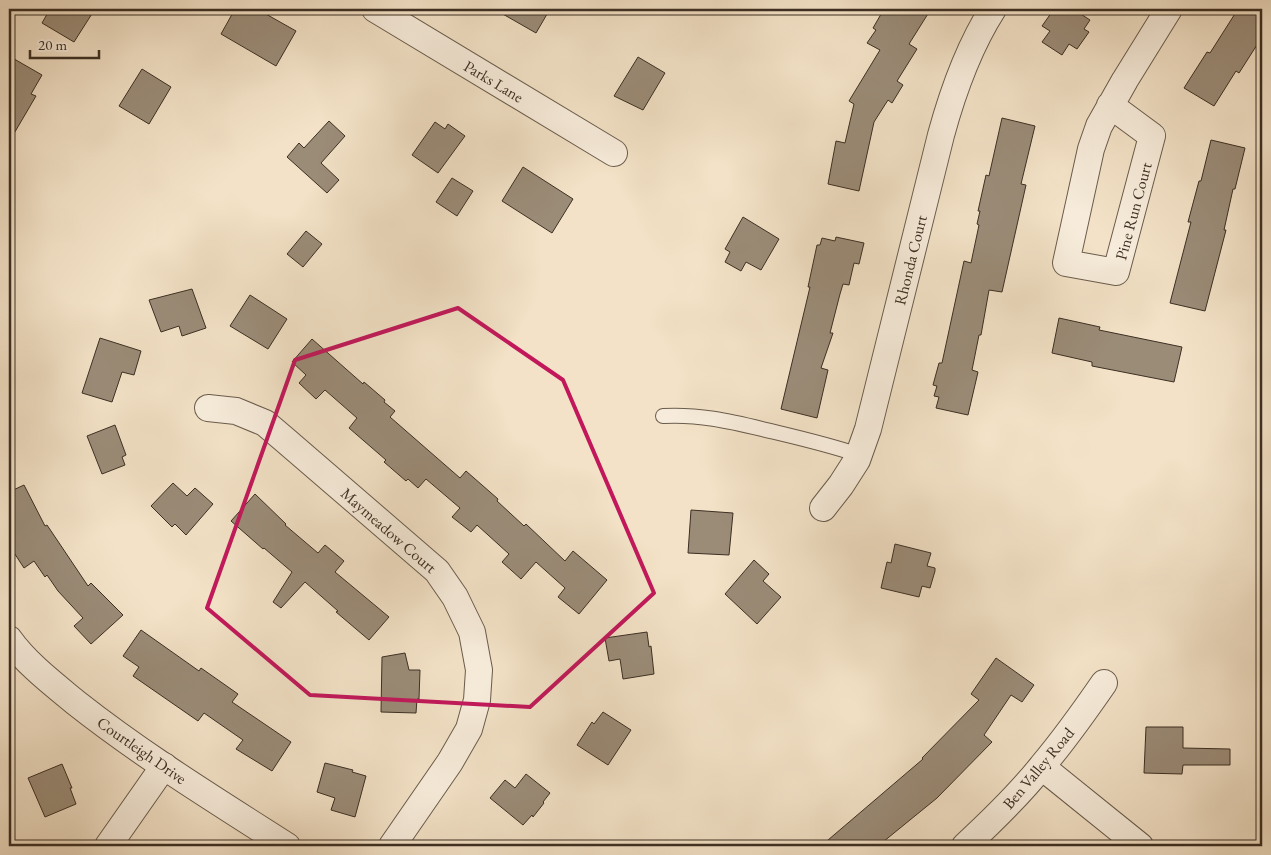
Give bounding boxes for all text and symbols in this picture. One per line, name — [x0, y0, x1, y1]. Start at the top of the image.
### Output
scale bar — [30, 28, 99, 60]
text: 20 m — [38, 35, 67, 54]
street label: Parks Lane — [460, 55, 527, 107]
street label: Pine Run Court — [1110, 160, 1157, 262]
street label: Rhonda Court — [889, 213, 932, 307]
street label: Maymeadow Court — [336, 483, 441, 578]
street label: Courtleigh Drive — [93, 712, 191, 789]
street label: Ben Valley Road — [998, 722, 1079, 814]

